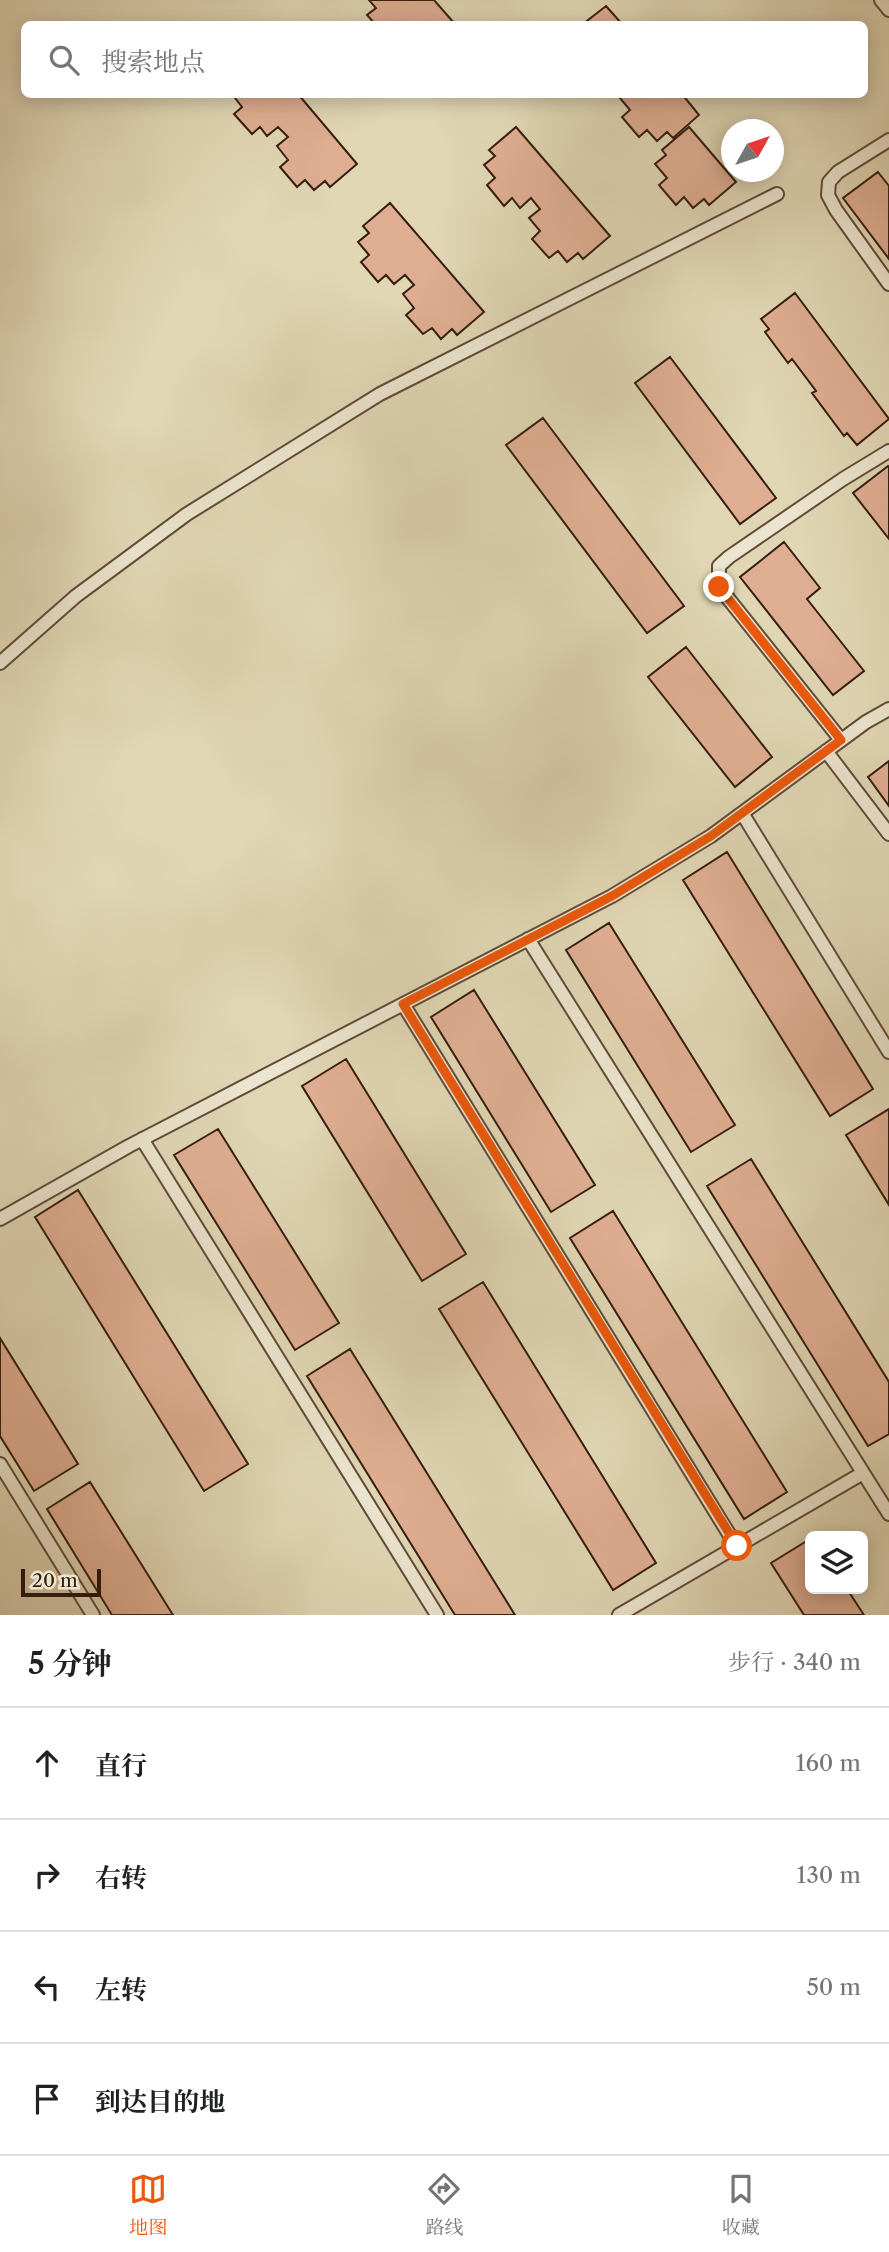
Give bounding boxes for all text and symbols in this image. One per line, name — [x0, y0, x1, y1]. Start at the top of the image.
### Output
search box — [21, 21, 868, 98]
icon: search — [45, 41, 83, 79]
text: 搜索地点 — [101, 46, 205, 78]
north arrow — [721, 119, 784, 182]
route end — [703, 571, 734, 602]
route start — [721, 1530, 752, 1561]
map controls — [805, 1531, 868, 1594]
button: layers — [805, 1531, 868, 1594]
scale bar — [21, 1566, 102, 1598]
text: 20 m — [32, 1569, 78, 1592]
text: 5 分钟 — [28, 1645, 112, 1682]
text: 步行 · 340 m — [728, 1648, 861, 1676]
icon: ahead — [28, 1744, 66, 1782]
text: 160 m — [796, 1749, 861, 1777]
text: 直行 — [95, 1750, 147, 1782]
icon: right — [28, 1856, 66, 1894]
text: 130 m — [797, 1861, 861, 1889]
text: 右转 — [95, 1862, 147, 1894]
icon: left — [28, 1968, 66, 2006]
text: 50 m — [806, 1973, 861, 2001]
text: 左转 — [95, 1974, 147, 2006]
icon: arrive — [28, 2080, 66, 2118]
text: 到达目的地 — [95, 2086, 225, 2118]
tab: 地图 — [129, 2170, 167, 2239]
tab: 路线 — [425, 2170, 464, 2239]
tab: 收藏 — [722, 2170, 760, 2239]

